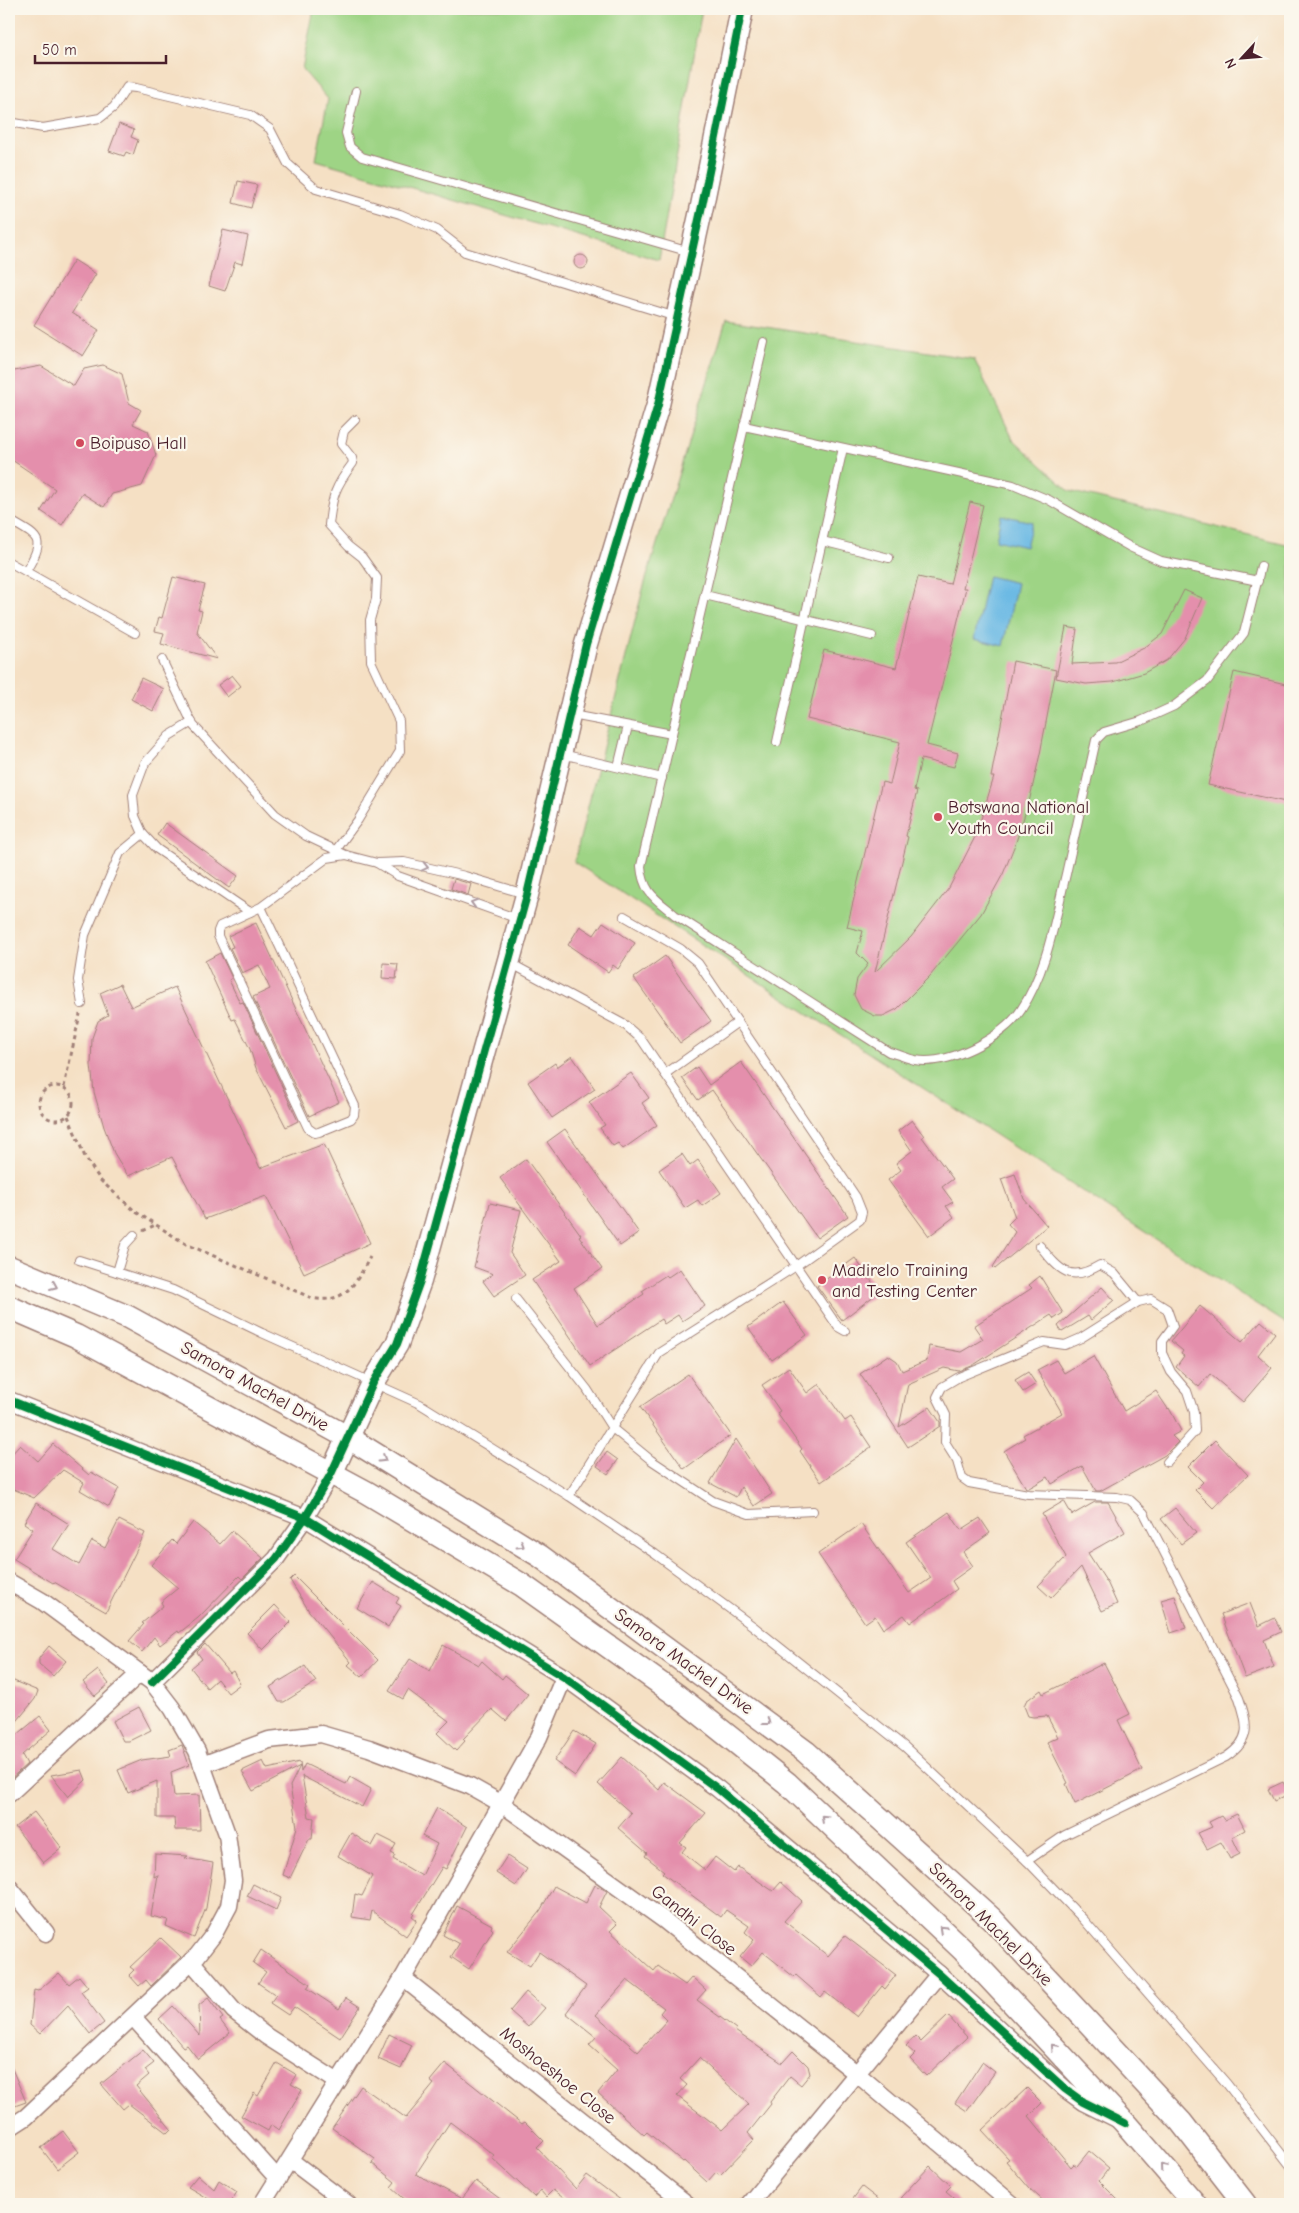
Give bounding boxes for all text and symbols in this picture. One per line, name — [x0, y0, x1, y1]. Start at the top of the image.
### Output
scale bar — [35, 32, 166, 64]
north arrow — [1216, 32, 1266, 82]
text: 50 m — [42, 41, 77, 59]
text: N — [1221, 56, 1240, 71]
place label: Boipuso Hall — [90, 433, 187, 454]
marker: Boipuso Hall — [74, 437, 86, 449]
place label: Botswana National Youth Council — [948, 797, 1089, 839]
marker: Botswana National Youth Council — [932, 811, 944, 823]
one-way arrow — [421, 861, 429, 872]
one-way arrow — [470, 899, 479, 909]
place label: Madirelo Training and Testing Center — [832, 1260, 978, 1302]
marker: Madirelo Training and Testing Center — [816, 1274, 828, 1286]
one-way arrow — [49, 1280, 58, 1290]
street label: Samora Machel Drive — [177, 1337, 333, 1436]
one-way arrow — [378, 1453, 387, 1463]
one-way arrow — [516, 1539, 525, 1548]
street label: Samora Machel Drive — [610, 1604, 757, 1719]
one-way arrow — [761, 1716, 770, 1725]
one-way arrow — [820, 1815, 829, 1824]
street label: Samora Machel Drive — [924, 1858, 1057, 1991]
street label: Gandhi Close — [647, 1881, 740, 1960]
one-way arrow — [939, 1926, 948, 1935]
street label: Moshoeshoe Close — [496, 2022, 620, 2128]
one-way arrow — [1051, 2043, 1060, 2052]
one-way arrow — [1160, 2164, 1169, 2173]

